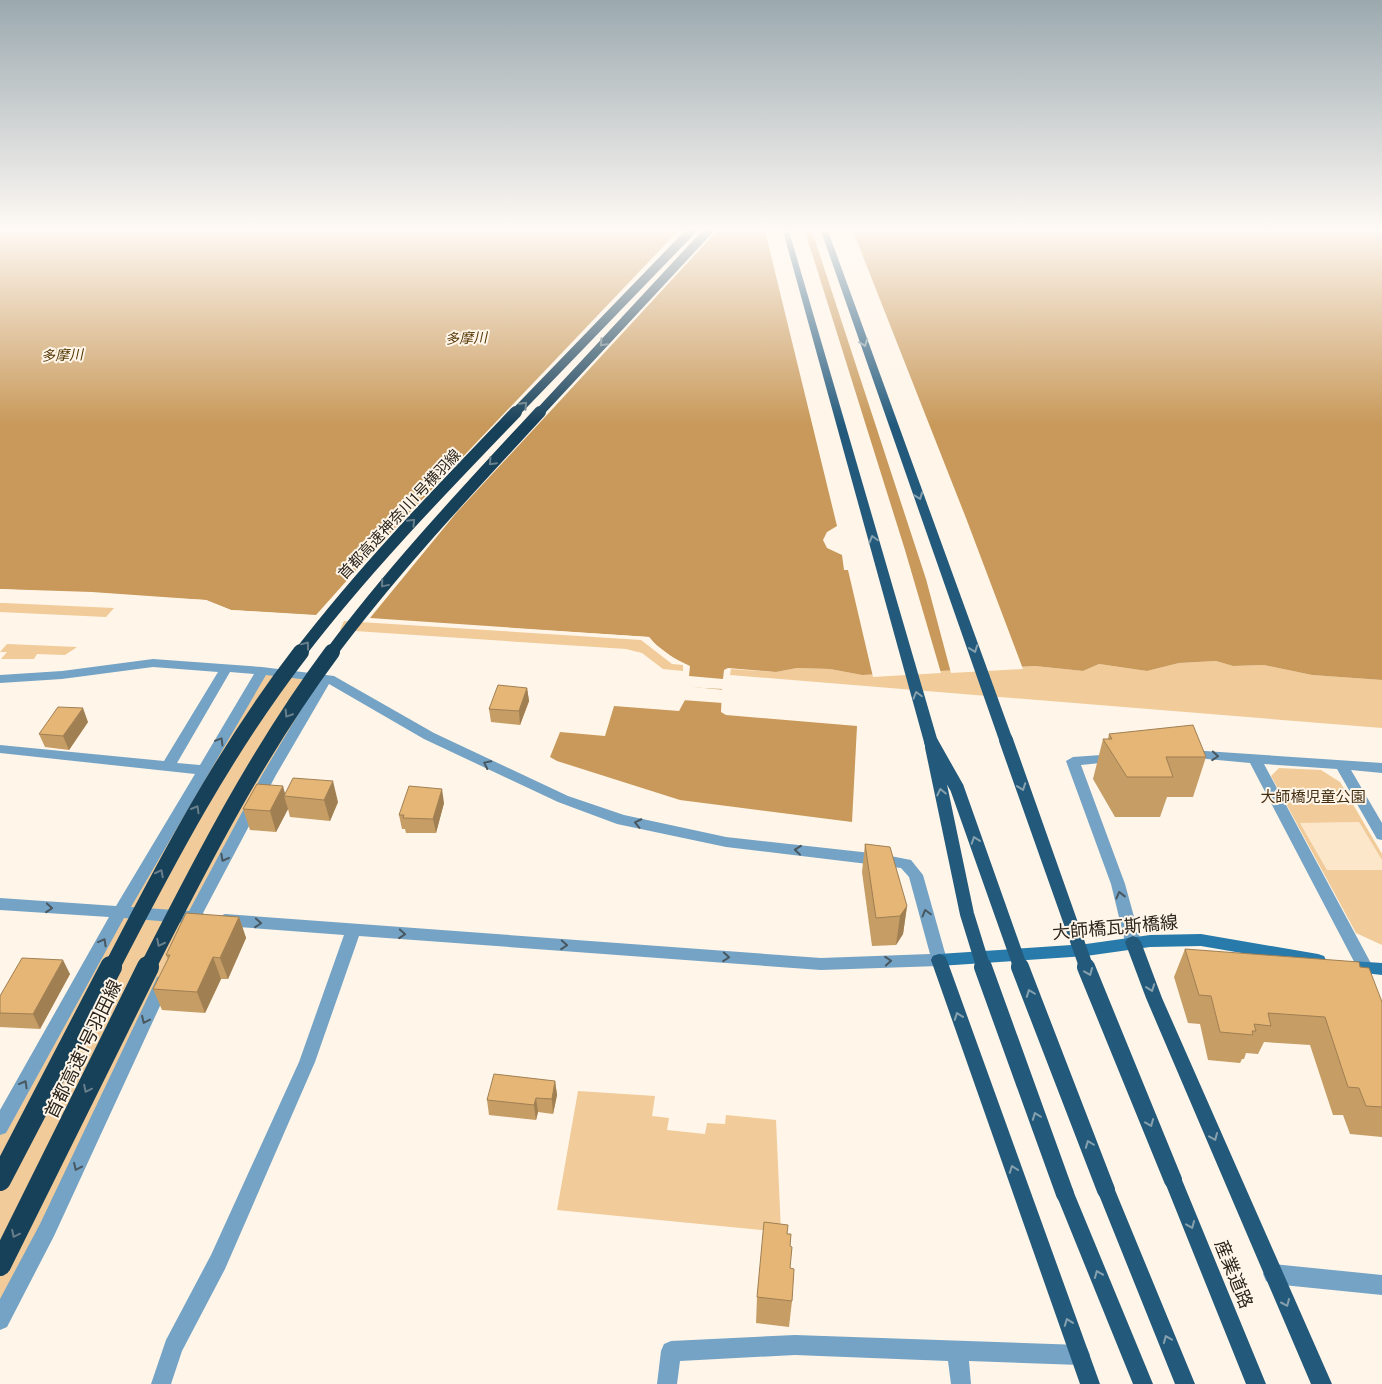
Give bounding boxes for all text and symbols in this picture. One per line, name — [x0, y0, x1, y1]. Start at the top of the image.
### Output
water label: 多摩川 — [445, 329, 489, 347]
one-way arrow — [600, 338, 609, 347]
one-way arrow — [858, 338, 868, 347]
water label: 多摩川 — [41, 346, 85, 364]
one-way arrow — [518, 401, 527, 410]
street label: 首都高速神奈川1号横羽線 — [334, 446, 464, 582]
one-way arrow — [489, 457, 498, 466]
one-way arrow — [913, 491, 923, 500]
one-way arrow — [406, 518, 415, 527]
one-way arrow — [869, 535, 879, 543]
one-way arrow — [381, 578, 390, 587]
one-way arrow — [300, 642, 308, 651]
one-way arrow — [968, 644, 978, 653]
one-way arrow — [913, 692, 923, 700]
one-way arrow — [285, 708, 294, 718]
one-way arrow — [213, 738, 223, 747]
one-way arrow — [1211, 750, 1219, 761]
one-way arrow — [483, 760, 492, 770]
one-way arrow — [1016, 782, 1026, 790]
one-way arrow — [936, 788, 946, 797]
park label: 大師橋児童公園 — [1260, 788, 1366, 805]
one-way arrow — [190, 805, 200, 814]
one-way arrow — [634, 819, 643, 829]
one-way arrow — [971, 836, 981, 845]
one-way arrow — [794, 845, 802, 856]
one-way arrow — [220, 853, 230, 862]
one-way arrow — [154, 869, 164, 878]
one-way arrow — [1116, 892, 1126, 900]
one-way arrow — [45, 902, 53, 913]
one-way arrow — [921, 908, 932, 917]
street label: 大師橋瓦斯橋線 — [1051, 911, 1179, 943]
one-way arrow — [255, 917, 263, 928]
one-way arrow — [398, 928, 406, 939]
one-way arrow — [156, 938, 166, 947]
one-way arrow — [97, 939, 107, 948]
one-way arrow — [560, 939, 568, 950]
one-way arrow — [722, 951, 730, 962]
one-way arrow — [885, 956, 893, 967]
one-way arrow — [1083, 967, 1093, 976]
street label: 首都高速1号羽田線 — [40, 976, 126, 1122]
one-way arrow — [1144, 983, 1155, 992]
one-way arrow — [1026, 989, 1036, 997]
one-way arrow — [954, 1012, 964, 1020]
one-way arrow — [142, 1014, 152, 1023]
one-way arrow — [18, 1081, 28, 1090]
one-way arrow — [83, 1083, 93, 1092]
one-way arrow — [1032, 1112, 1042, 1120]
one-way arrow — [1143, 1118, 1154, 1127]
one-way arrow — [1209, 1133, 1219, 1141]
one-way arrow — [1085, 1140, 1095, 1149]
one-way arrow — [73, 1162, 83, 1171]
one-way arrow — [1009, 1165, 1019, 1173]
one-way arrow — [1185, 1220, 1196, 1229]
one-way arrow — [11, 1229, 21, 1238]
street label: 産業道路 — [1211, 1237, 1257, 1311]
one-way arrow — [1093, 1270, 1104, 1279]
one-way arrow — [1279, 1298, 1290, 1307]
one-way arrow — [1064, 1318, 1074, 1326]
one-way arrow — [1163, 1335, 1173, 1344]

